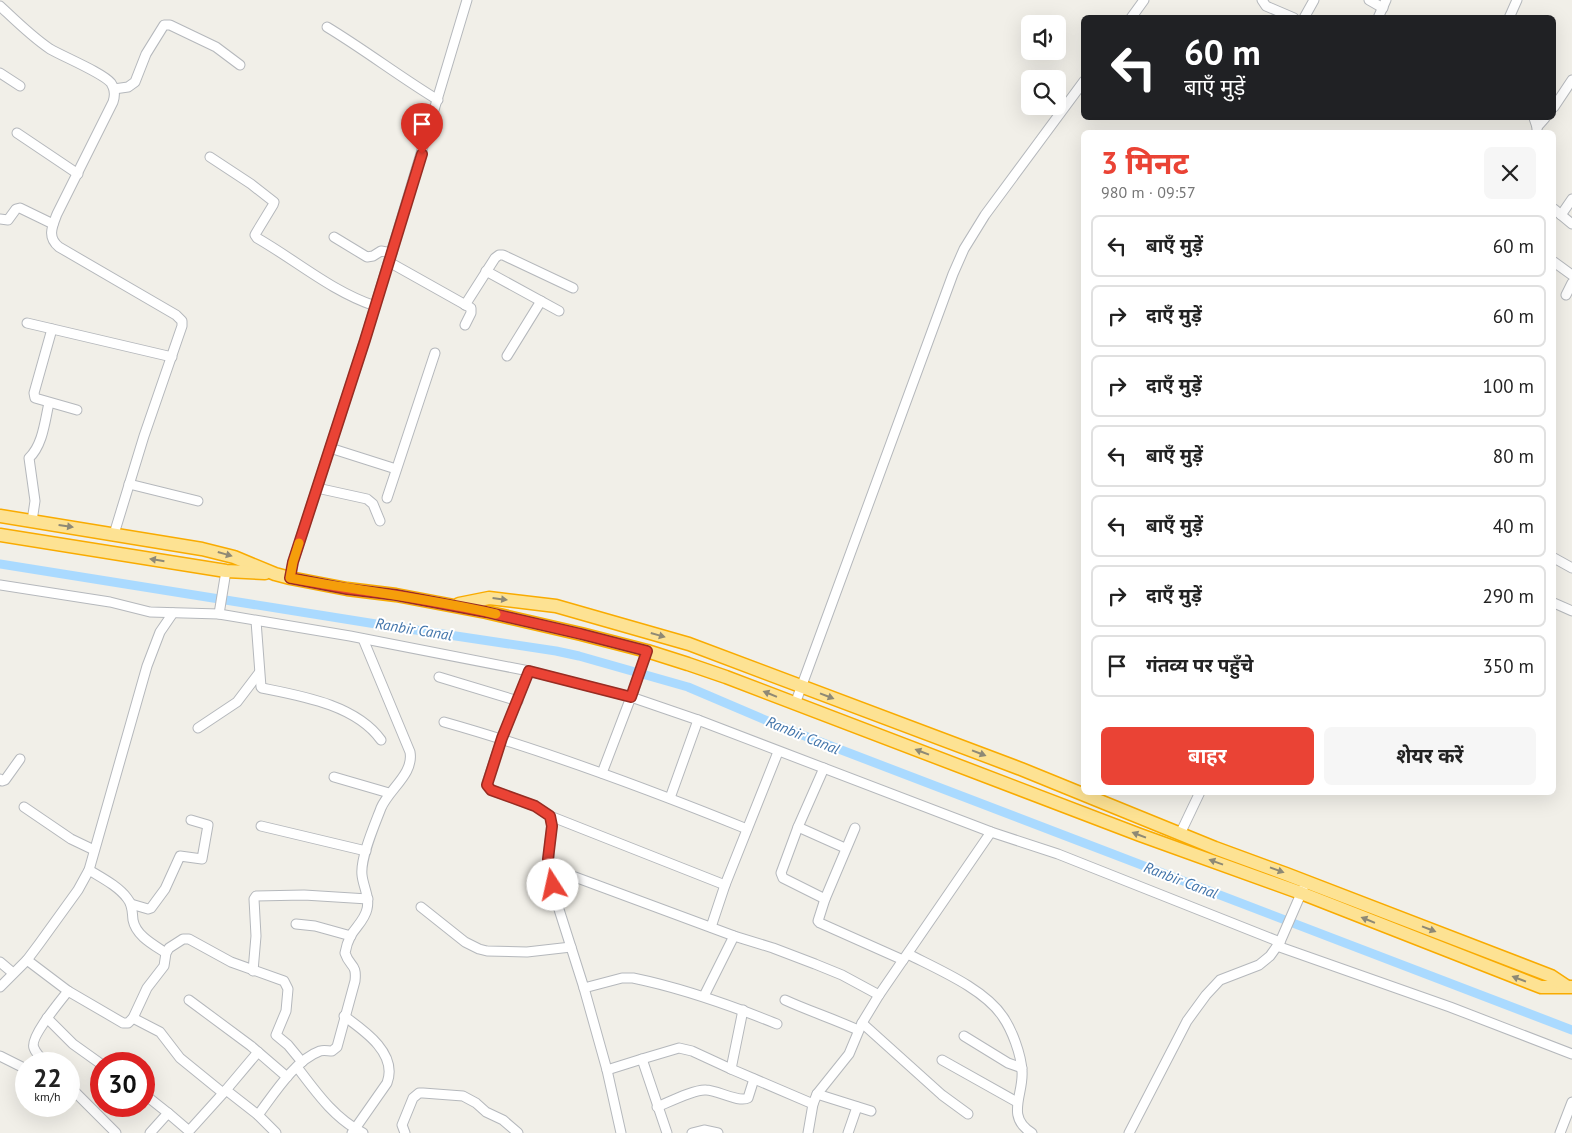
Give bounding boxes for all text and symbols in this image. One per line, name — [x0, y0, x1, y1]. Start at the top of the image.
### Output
map controls — [1021, 15, 1066, 115]
button: sound — [1021, 15, 1066, 60]
text: 60 m — [1184, 29, 1261, 75]
icon: left — [1101, 35, 1166, 100]
button: search — [1021, 70, 1066, 115]
text: बाएँ मुड़ें — [1184, 73, 1245, 101]
pin — [401, 103, 443, 154]
icon: arrive — [408, 110, 436, 138]
text: 3 मिनट — [1101, 143, 1189, 182]
button: close — [1484, 147, 1536, 199]
text: 980 m · 09:57 — [1101, 182, 1196, 202]
icon: left — [1103, 232, 1131, 260]
text: बाएँ मुड़ें — [1146, 233, 1203, 257]
text: 60 m — [1493, 234, 1534, 258]
icon: right — [1103, 302, 1131, 330]
text: दाएँ मुड़ें — [1146, 303, 1202, 327]
text: 60 m — [1493, 304, 1534, 328]
icon: right — [1103, 372, 1131, 400]
text: दाएँ मुड़ें — [1146, 373, 1202, 397]
text: 100 m — [1482, 374, 1534, 398]
icon: left — [1103, 442, 1131, 470]
text: बाएँ मुड़ें — [1146, 443, 1203, 467]
text: 80 m — [1493, 444, 1534, 468]
icon: left — [1103, 512, 1131, 540]
text: बाएँ मुड़ें — [1146, 513, 1203, 537]
text: 40 m — [1493, 514, 1534, 538]
one-way arrow — [58, 522, 74, 530]
one-way arrow — [218, 551, 233, 559]
one-way arrow — [149, 556, 165, 564]
icon: right — [1103, 582, 1131, 610]
text: दाएँ मुड़ें — [1146, 583, 1202, 607]
text: 290 m — [1482, 584, 1534, 608]
one-way arrow — [492, 596, 508, 604]
water label: Ranbir Canal — [374, 614, 454, 644]
one-way arrow — [651, 632, 666, 640]
icon: arrive — [1103, 652, 1131, 680]
text: गंतव्य पर पहुँचे — [1146, 653, 1253, 677]
text: 350 m — [1482, 654, 1534, 678]
one-way arrow — [762, 690, 777, 698]
one-way arrow — [820, 693, 835, 700]
water label: Ranbir Canal — [763, 712, 843, 758]
button: बाहर — [1101, 727, 1314, 785]
button: शेयर करें — [1324, 727, 1536, 785]
one-way arrow — [914, 748, 929, 756]
one-way arrow — [972, 750, 987, 758]
one-way arrow — [1131, 831, 1146, 839]
water label: Ranbir Canal — [1141, 857, 1221, 903]
position arrow — [526, 858, 578, 910]
one-way arrow — [1208, 858, 1223, 866]
one-way arrow — [1270, 866, 1285, 874]
one-way arrow — [1361, 915, 1375, 923]
one-way arrow — [1422, 925, 1437, 933]
one-way arrow — [1511, 975, 1526, 983]
speed limit sign: 30 — [90, 1052, 155, 1117]
text: 22 — [33, 1062, 62, 1094]
text: km/h — [34, 1089, 61, 1104]

